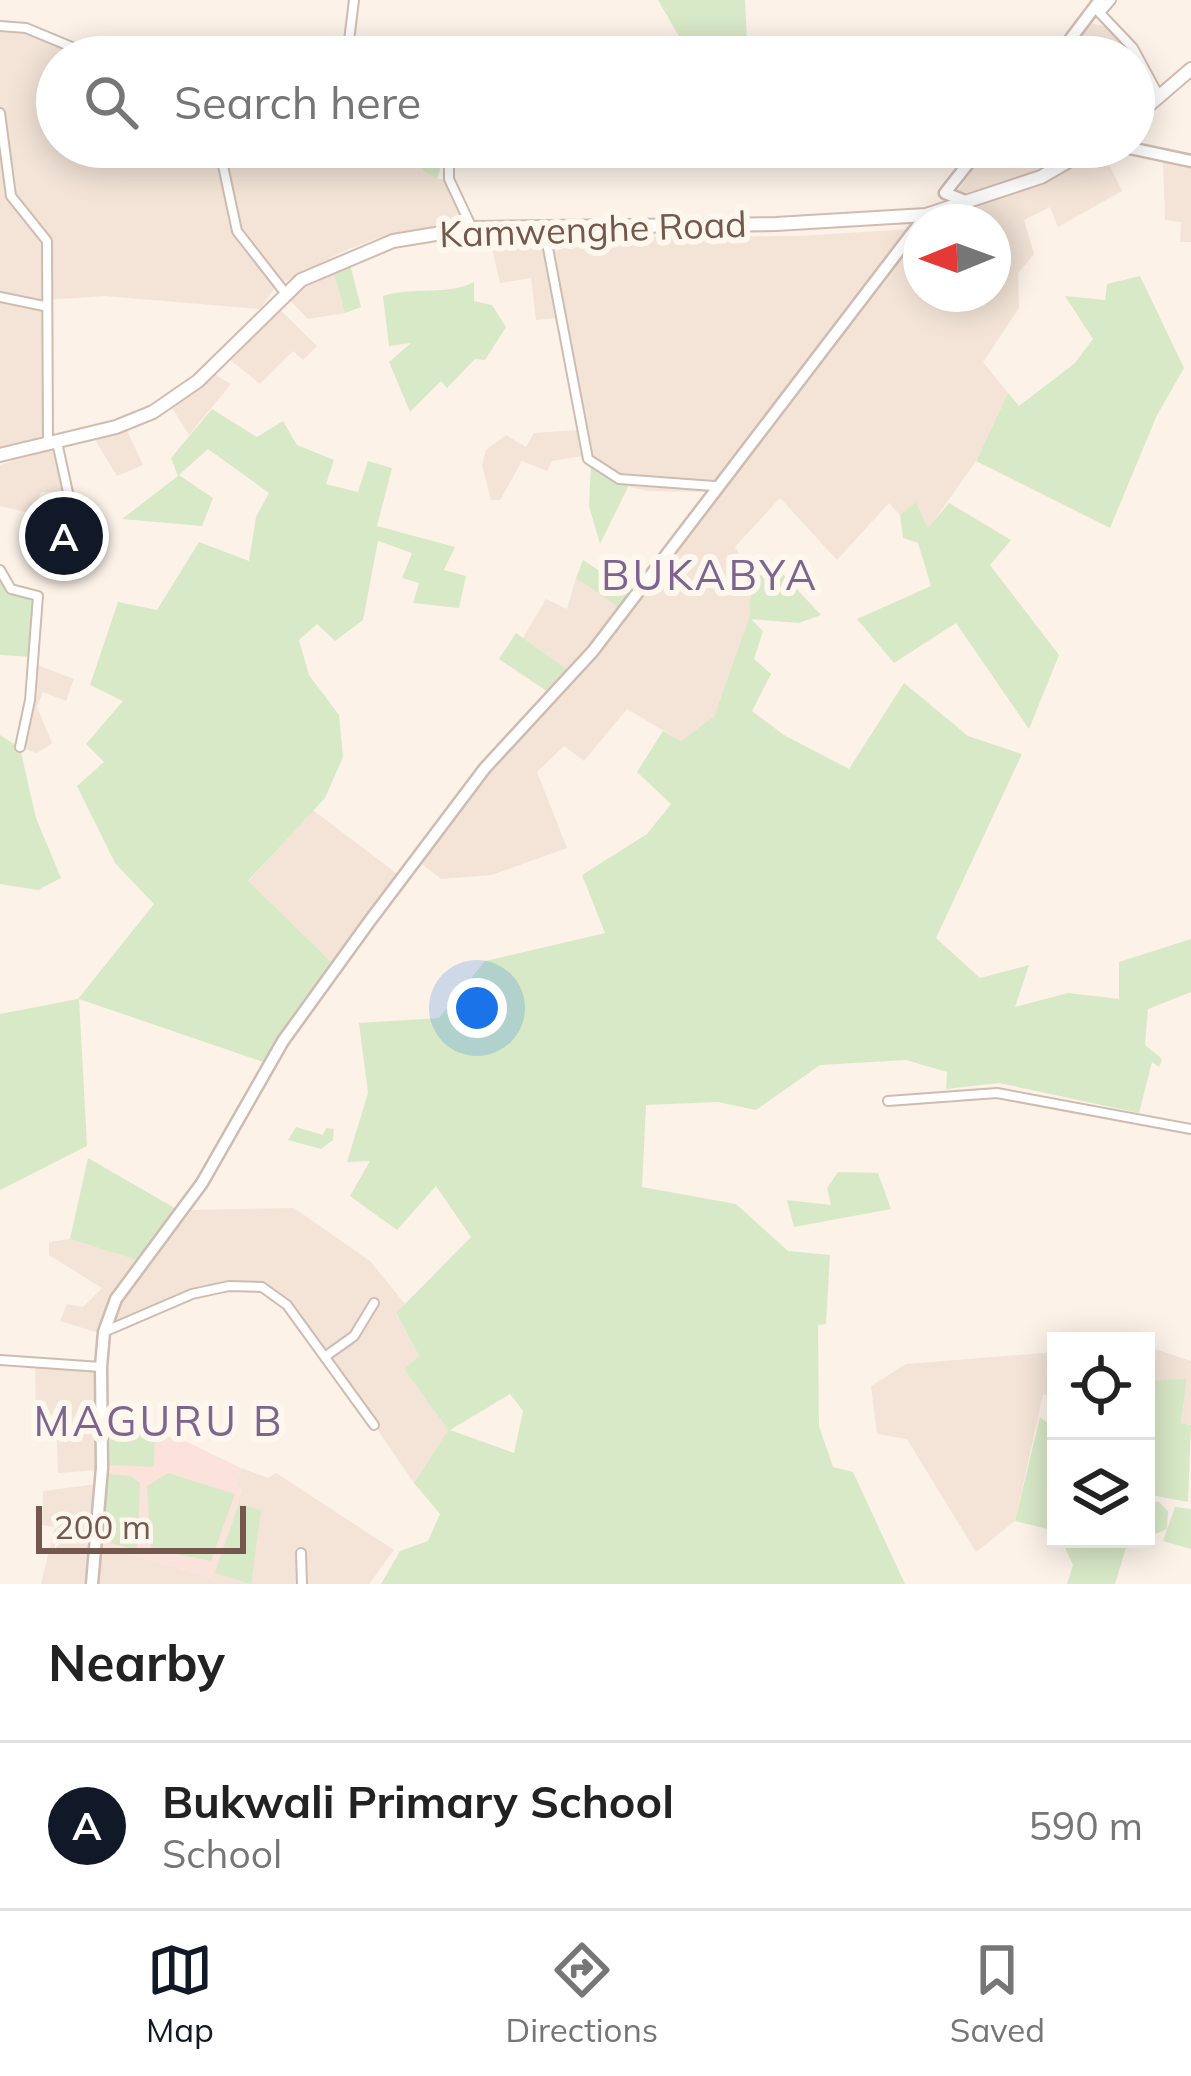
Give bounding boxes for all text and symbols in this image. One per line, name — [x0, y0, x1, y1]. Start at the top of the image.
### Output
search box — [36, 36, 1155, 168]
icon: search — [78, 69, 144, 135]
text: Search here — [174, 74, 421, 130]
street label: Kamwenghe Road — [438, 201, 747, 256]
north arrow — [903, 204, 1011, 312]
pin: A — [25, 491, 103, 581]
district label: BUKABYA — [601, 548, 819, 601]
your location — [447, 978, 507, 1038]
map controls — [1047, 1332, 1155, 1548]
button: locate — [1047, 1332, 1155, 1440]
district label: MAGURU B — [34, 1394, 285, 1447]
button: layers — [1047, 1440, 1155, 1548]
scale bar — [36, 1500, 246, 1553]
text: 200 m — [54, 1506, 151, 1547]
text: Nearby — [48, 1630, 225, 1694]
text: Bukwali Primary School — [162, 1773, 674, 1829]
text: A — [72, 1801, 102, 1850]
text: 590 m — [1028, 1801, 1143, 1850]
text: School — [162, 1829, 282, 1878]
tab: Map — [146, 1937, 214, 2050]
tab: Directions — [506, 1937, 658, 2050]
tab: Saved — [950, 1937, 1045, 2050]

